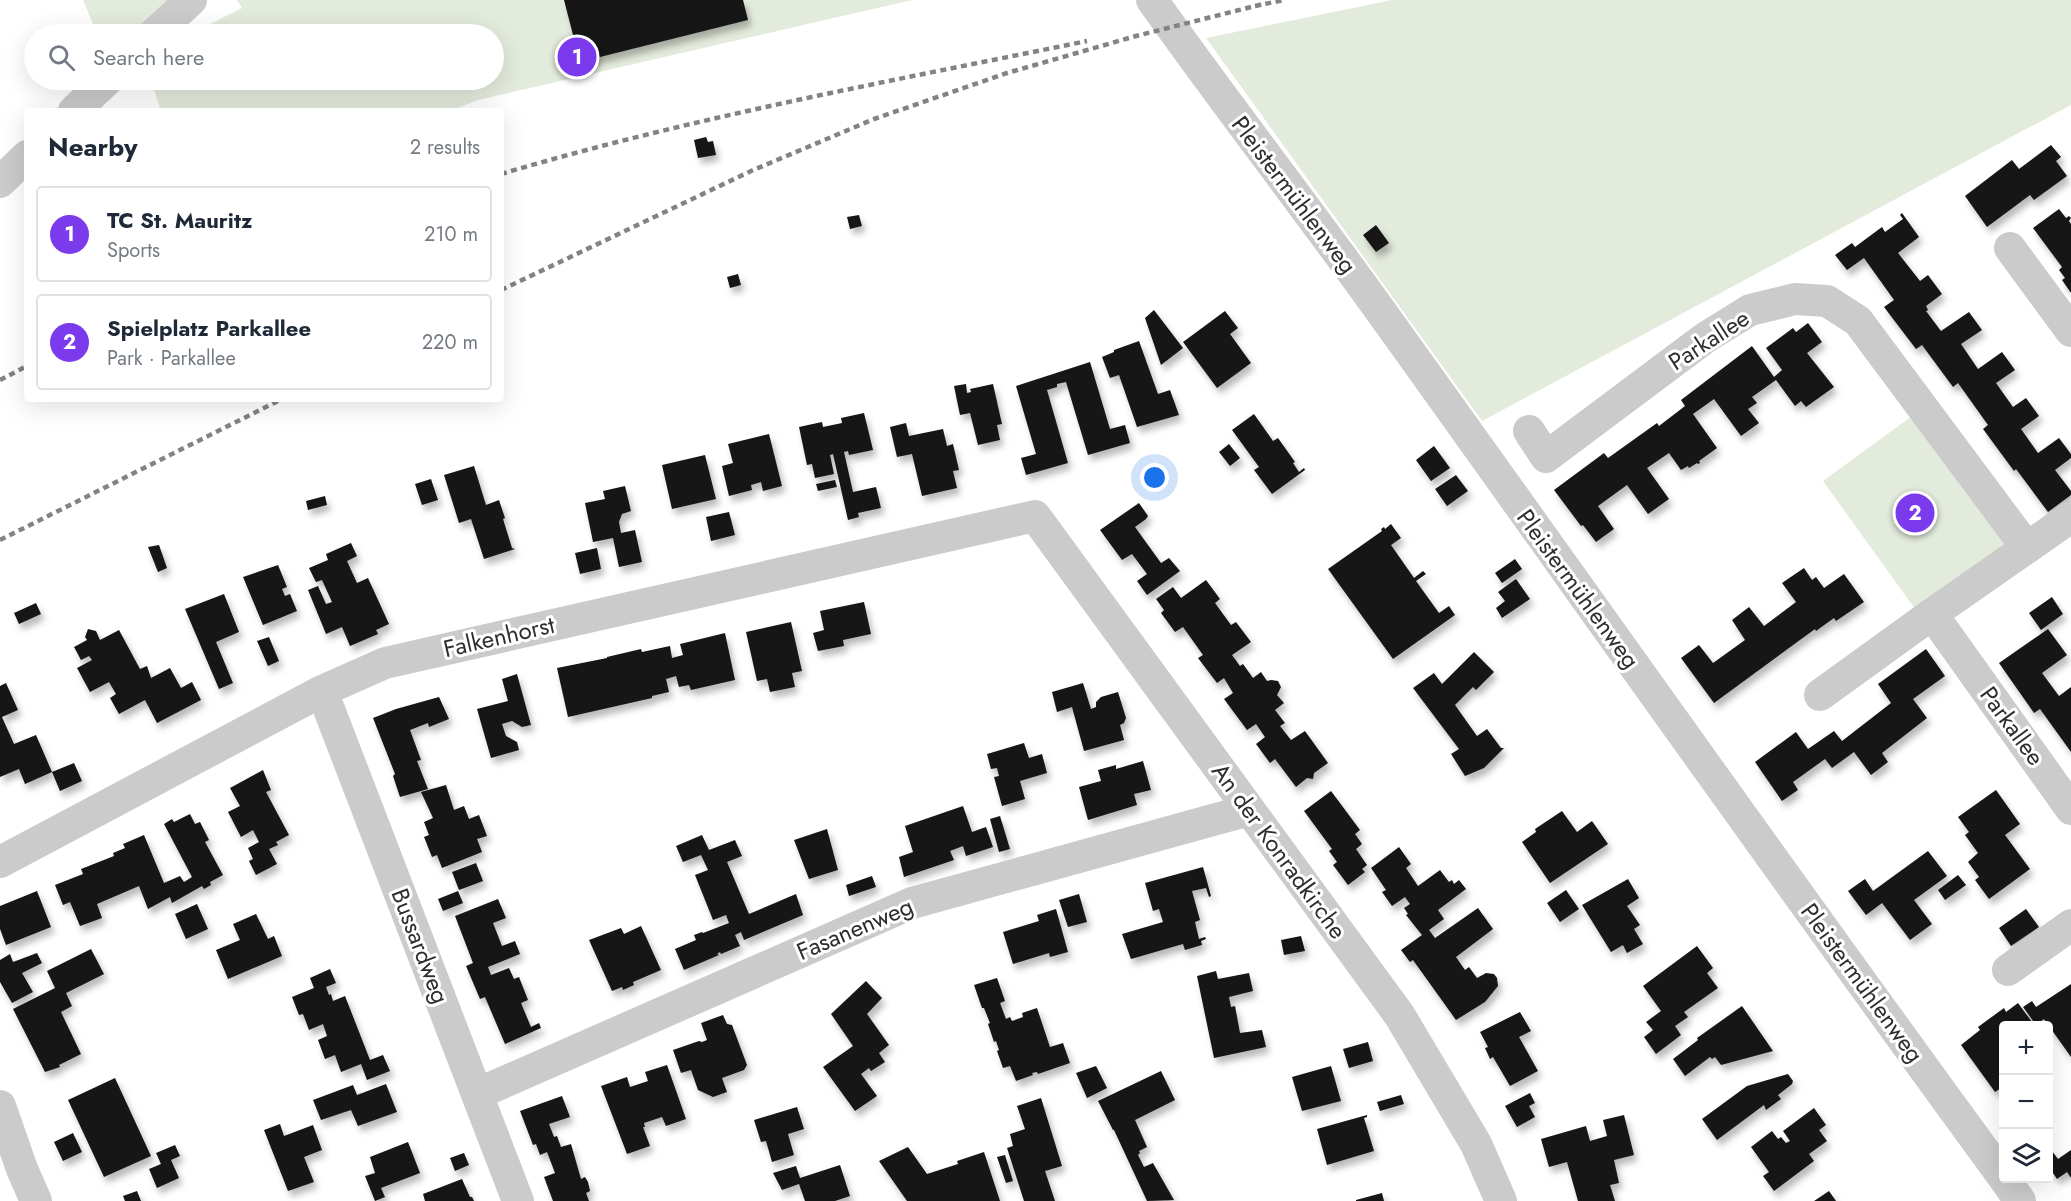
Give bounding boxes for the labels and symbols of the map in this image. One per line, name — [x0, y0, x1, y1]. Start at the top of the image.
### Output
pin: 1 — [558, 34, 596, 80]
street label: Pleistermühlenweg — [1223, 108, 1365, 281]
street label: Parkallee — [1661, 300, 1756, 379]
your location — [1140, 463, 1169, 492]
pin: 2 — [1896, 490, 1934, 536]
street label: Pleistermühlenweg — [1509, 502, 1648, 676]
street label: Falkenhorst — [440, 607, 558, 666]
street label: Parkallee — [1972, 679, 2053, 772]
street label: An der Konradkirche — [1203, 755, 1355, 946]
street label: Bussardweg — [382, 883, 458, 1008]
street label: Fasanenweg — [791, 888, 918, 969]
street label: Pleistermühlenweg — [1793, 896, 1932, 1070]

